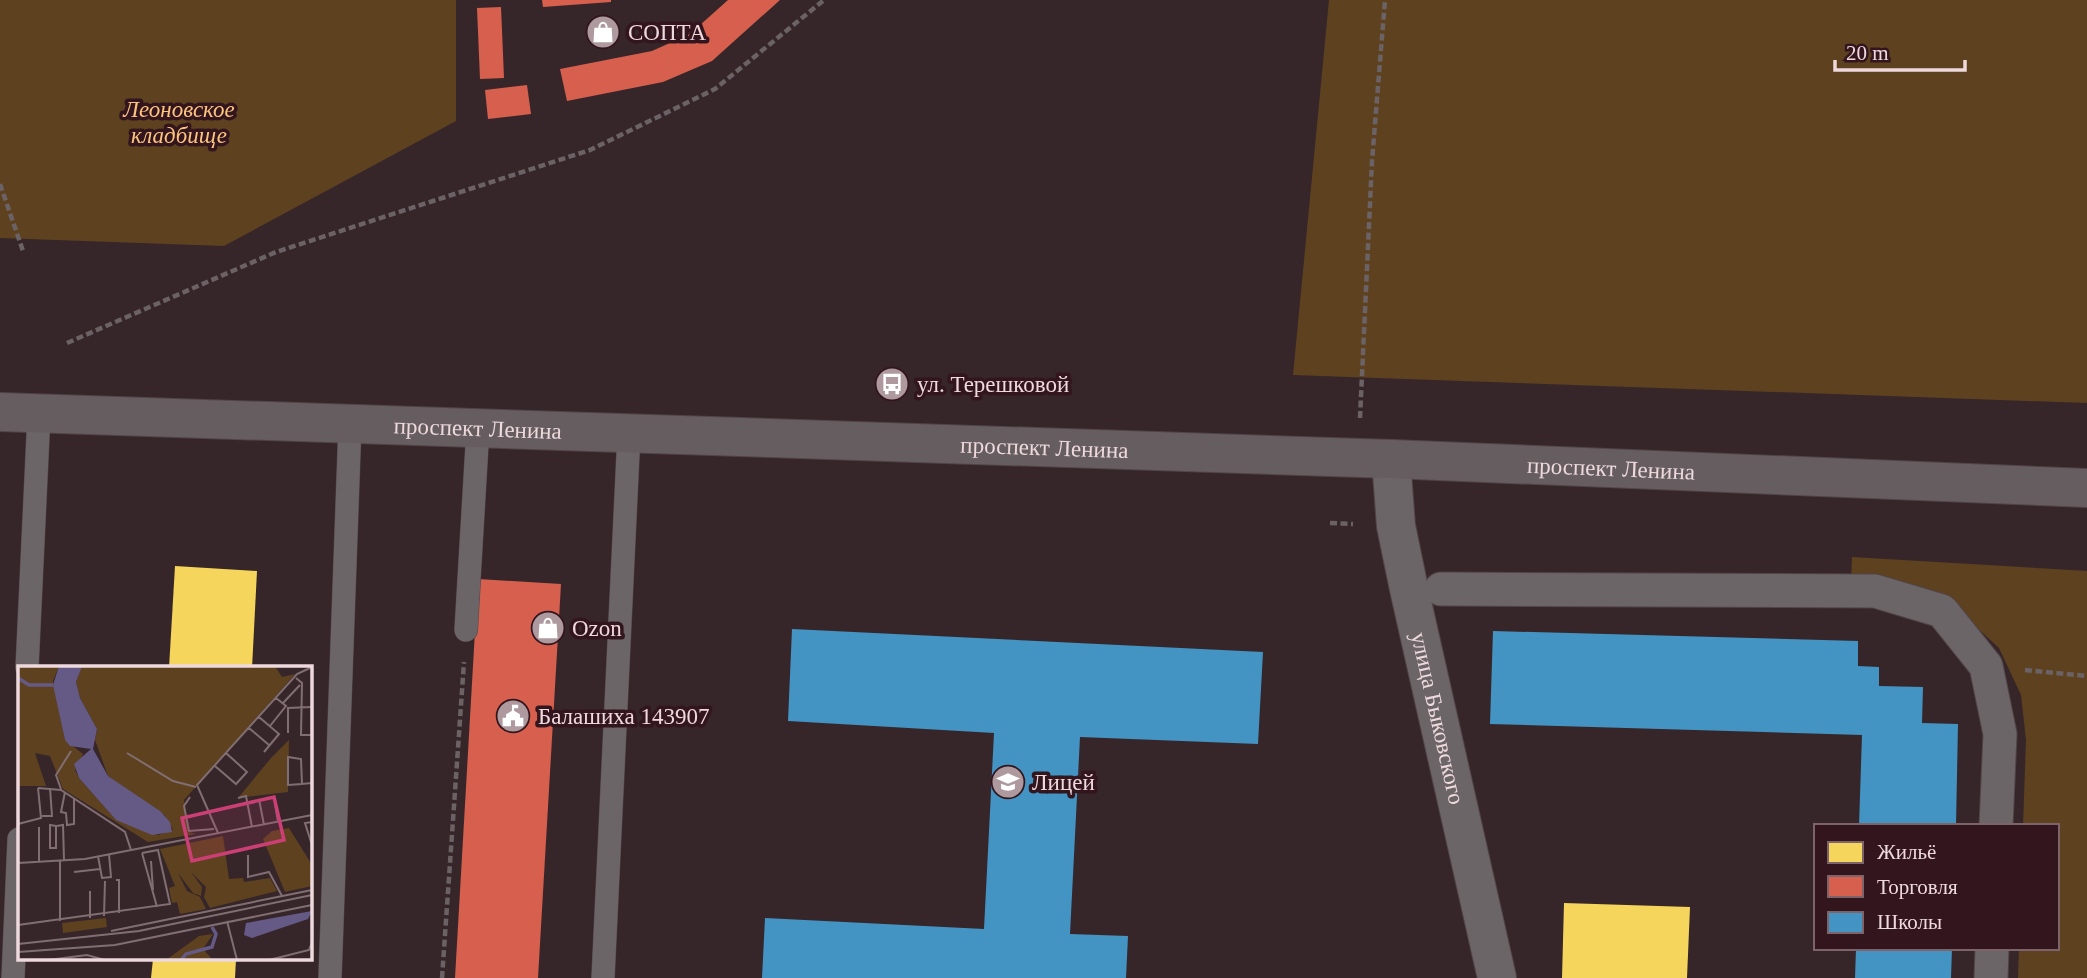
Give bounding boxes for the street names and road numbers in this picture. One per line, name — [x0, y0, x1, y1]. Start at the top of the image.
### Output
street label: проспект Ленина — [393, 413, 562, 443]
street label: проспект Ленина — [960, 432, 1129, 463]
street label: проспект Ленина — [1526, 452, 1696, 484]
street label: улица Быковского — [1407, 630, 1470, 807]

